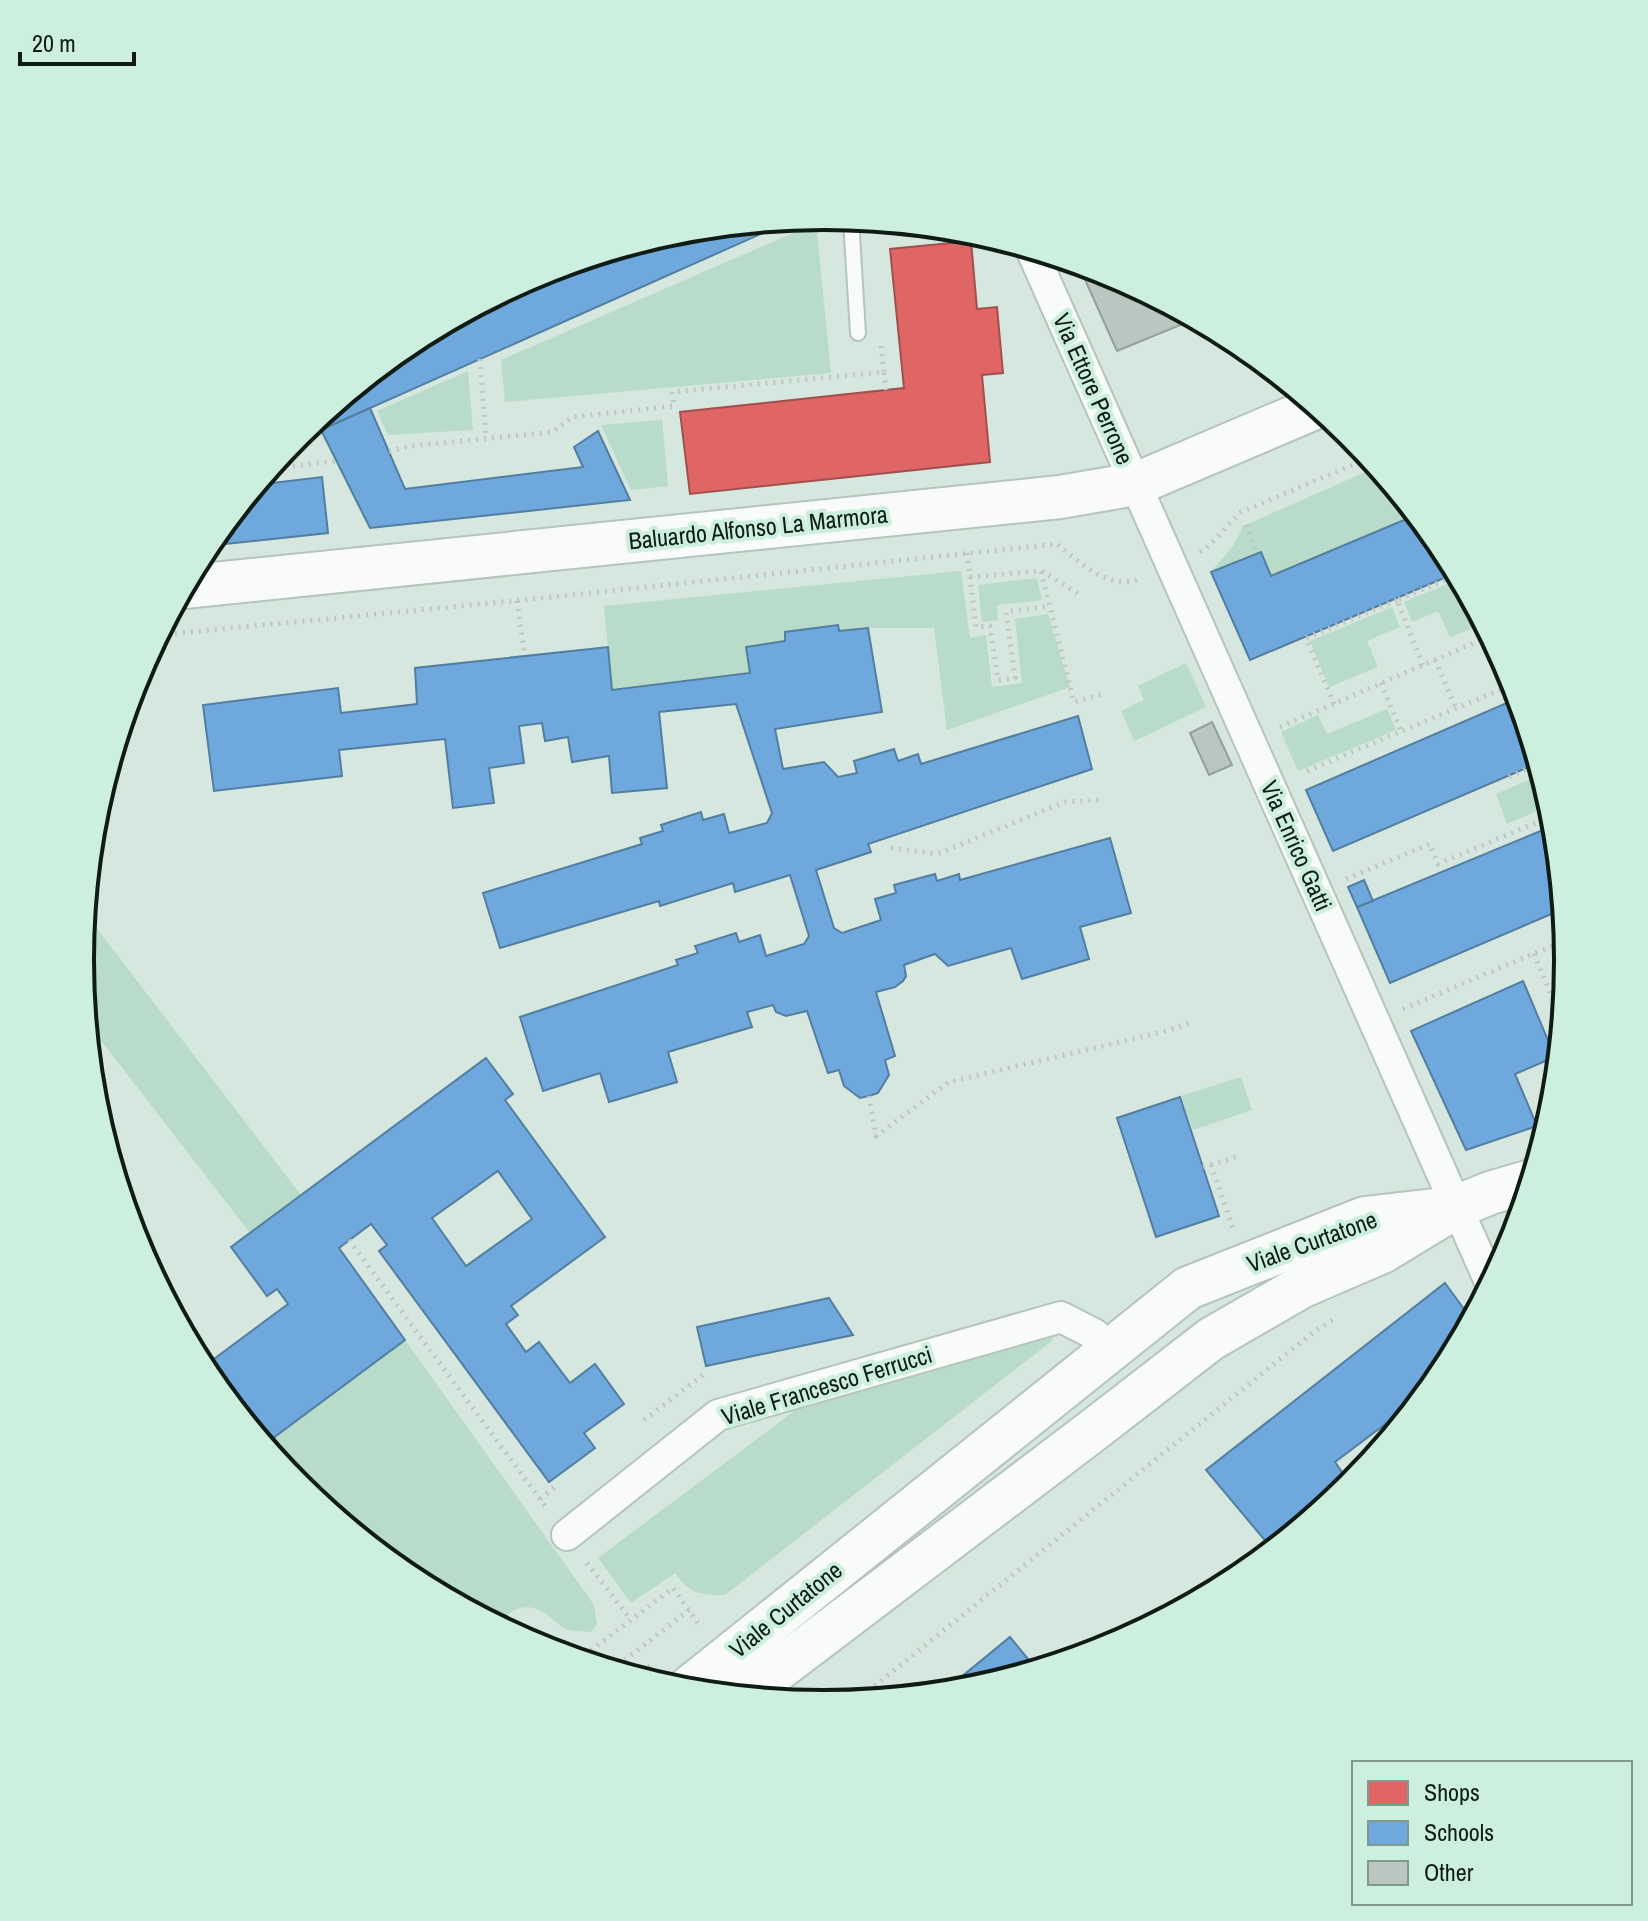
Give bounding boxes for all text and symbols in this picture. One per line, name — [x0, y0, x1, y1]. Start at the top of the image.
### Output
scale bar — [20, 16, 134, 66]
text: 20 m — [32, 27, 76, 59]
street label: Via Ettore Perrone — [1046, 308, 1142, 469]
street label: Baluardo Alfonso La Marmora — [627, 497, 889, 557]
street label: Via Enrico Gatti — [1254, 775, 1340, 916]
street label: Viale Curtatone — [1242, 1203, 1381, 1279]
street label: Viale Francesco Ferrucci — [718, 1338, 936, 1432]
street label: Viale Curtatone — [722, 1554, 848, 1665]
legend — [1352, 1761, 1632, 1905]
text: Shops — [1424, 1776, 1480, 1808]
text: Schools — [1424, 1816, 1494, 1848]
text: Other — [1424, 1856, 1474, 1888]

